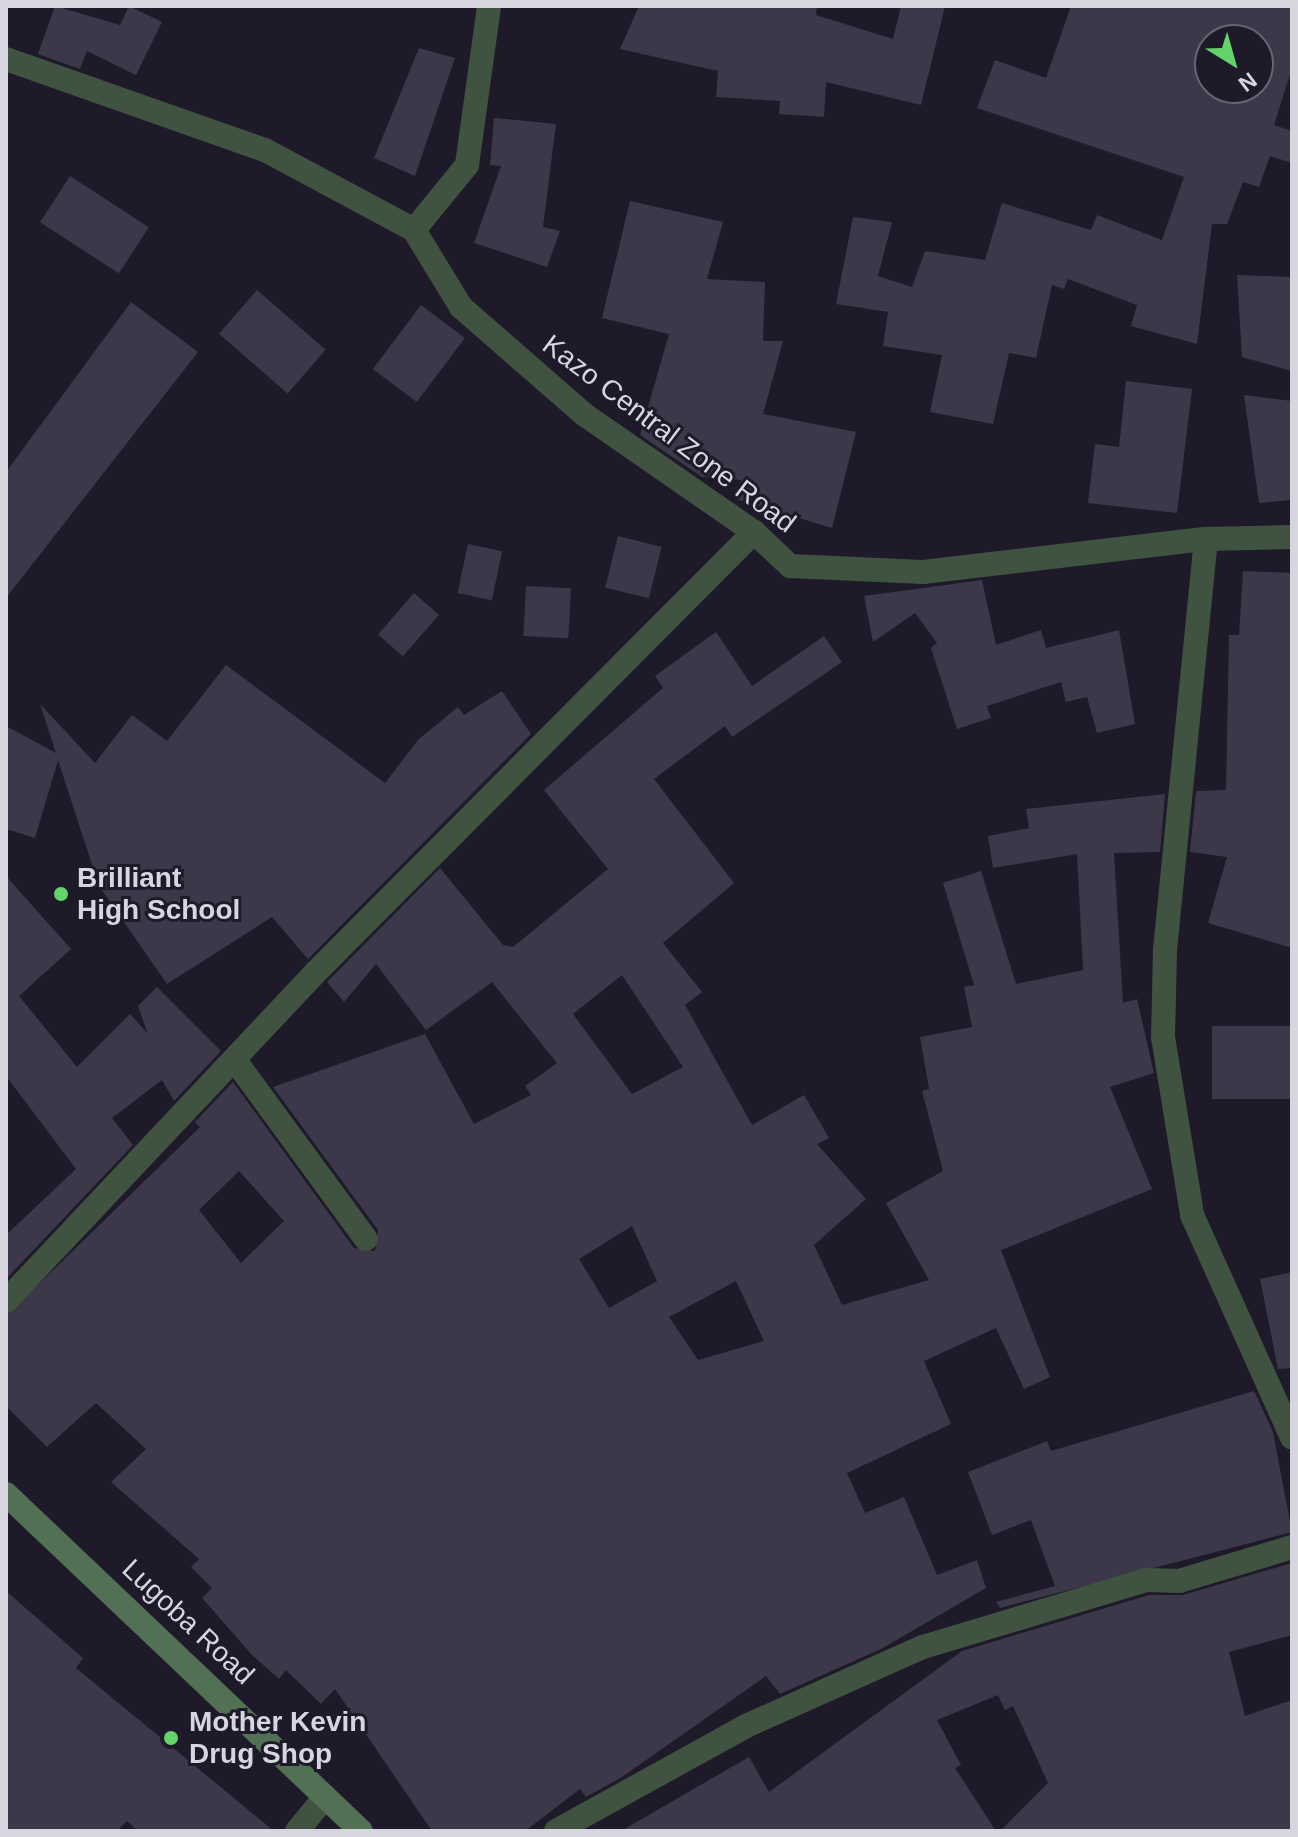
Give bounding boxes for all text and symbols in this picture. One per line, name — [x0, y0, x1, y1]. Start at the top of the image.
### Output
north arrow — [1194, 24, 1274, 104]
text: N — [1234, 67, 1261, 97]
street label: Kazo Central Zone Road — [536, 328, 802, 540]
place label: Brilliant High School — [77, 861, 240, 927]
marker: Brilliant High School — [52, 885, 70, 903]
street label: Lugoba Road — [115, 1552, 261, 1692]
place label: Mother Kevin Drug Shop — [189, 1705, 366, 1771]
marker: Mother Kevin Drug Shop — [160, 1727, 182, 1749]

